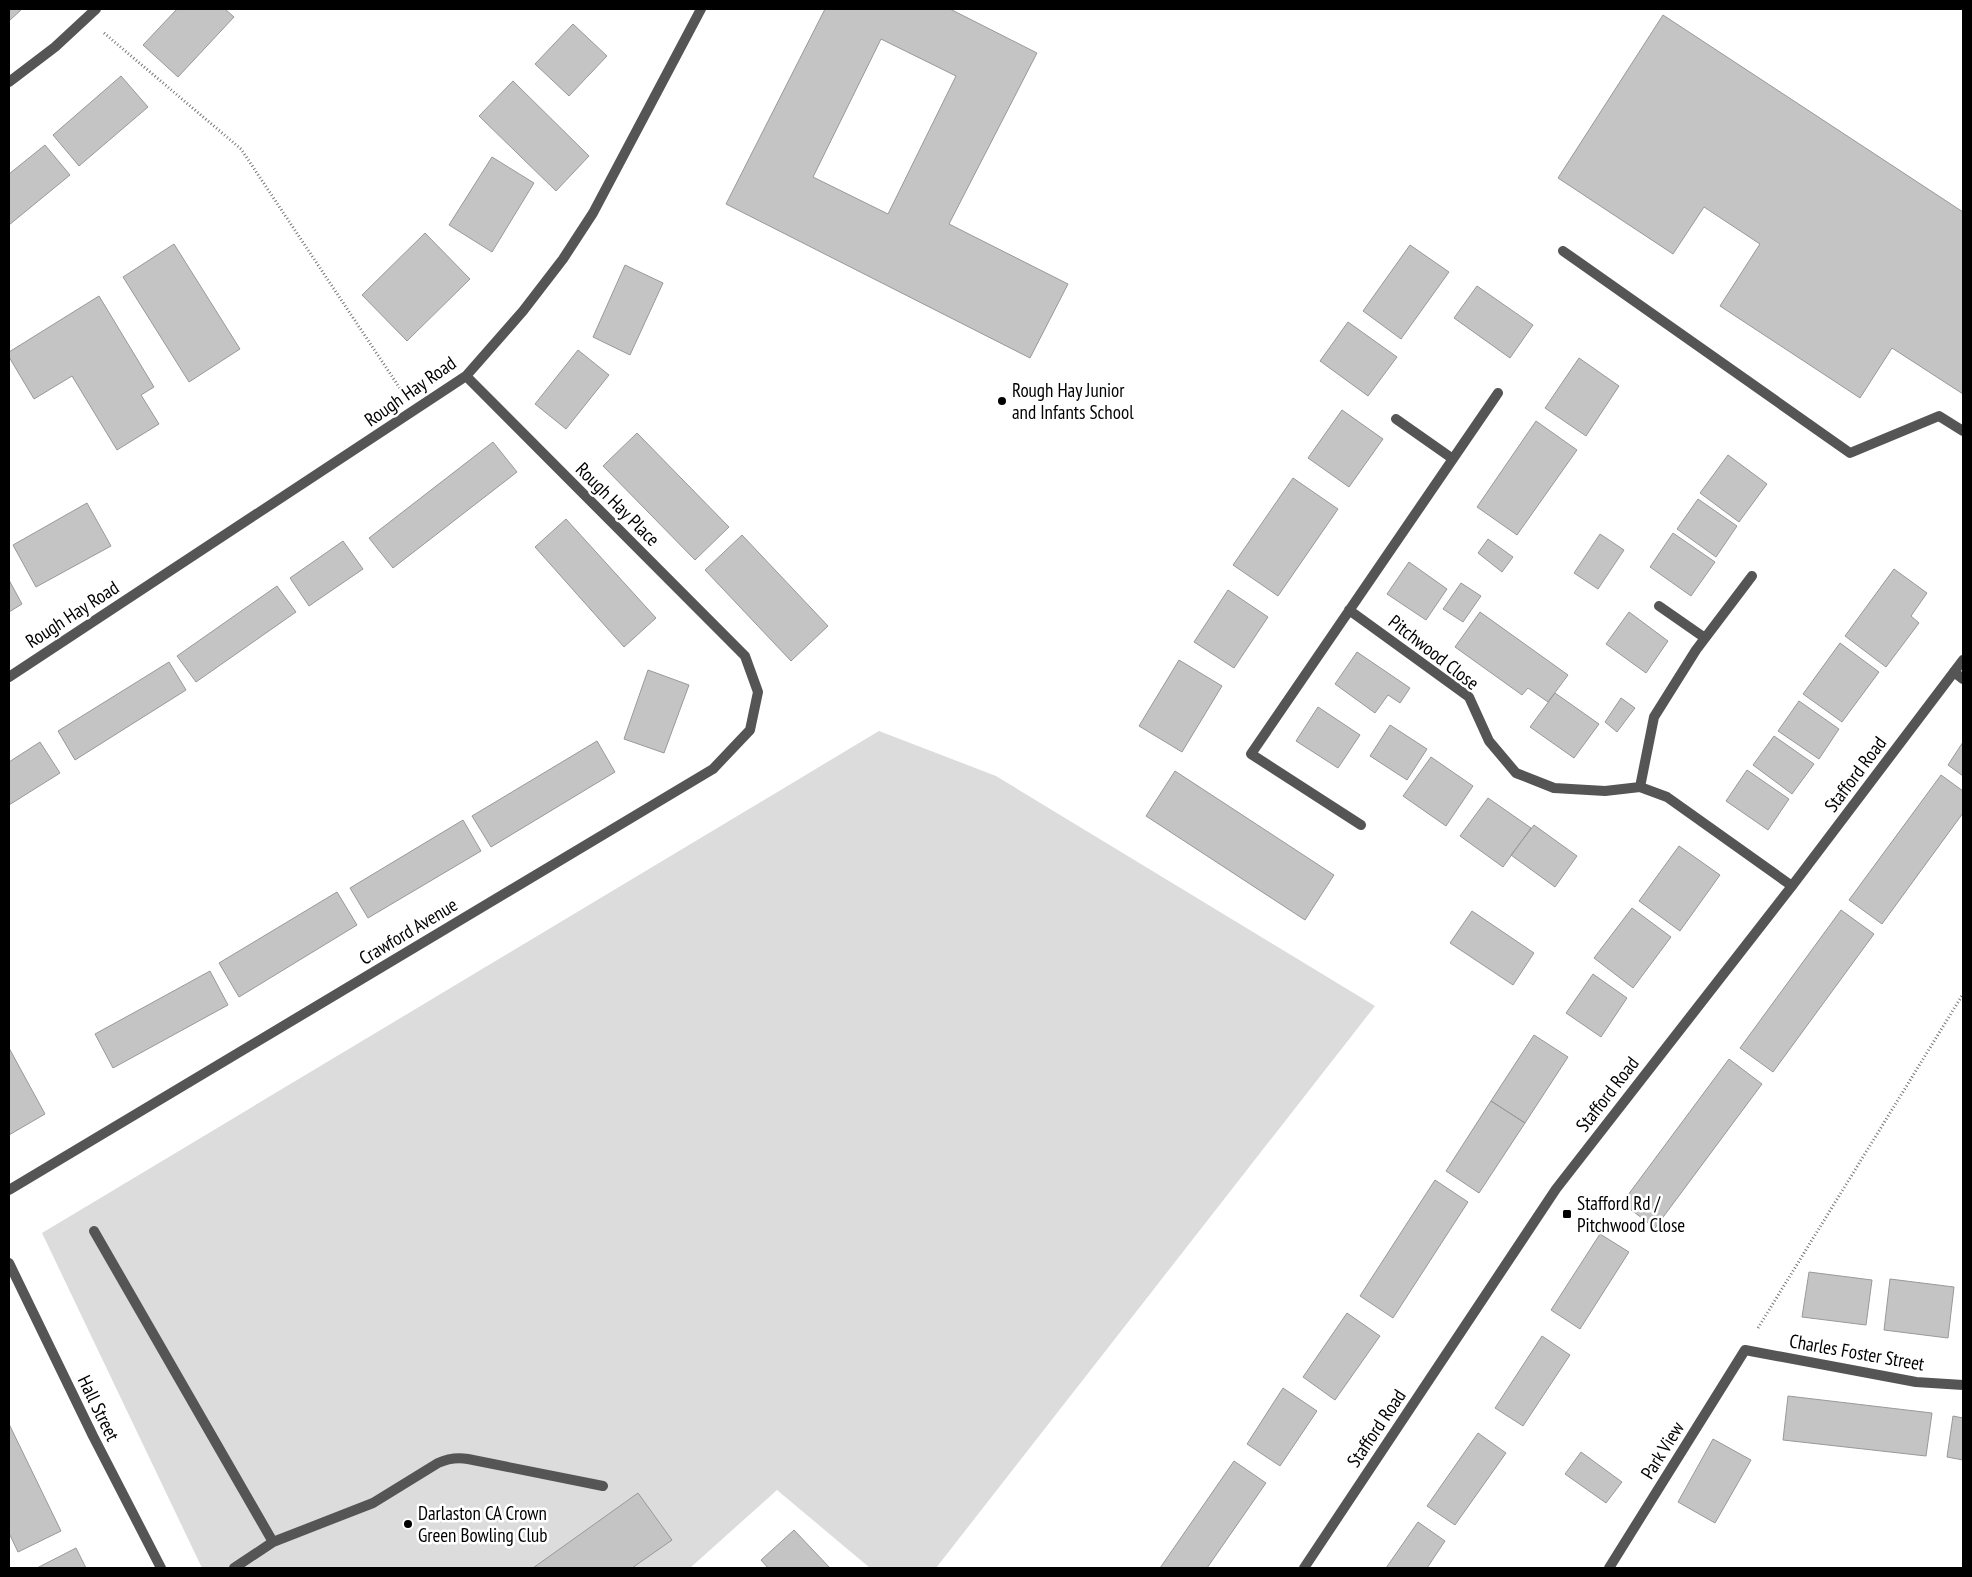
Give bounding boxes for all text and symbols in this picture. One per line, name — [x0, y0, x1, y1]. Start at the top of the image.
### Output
street label: Rough Hay Road — [360, 351, 460, 431]
place label: Rough Hay Junior and Infants School — [1012, 378, 1134, 424]
marker: Rough Hay Junior and Infants School — [996, 395, 1008, 407]
street label: Rough Hay Place — [571, 457, 665, 551]
street label: Rough Hay Road — [21, 575, 123, 653]
street label: Pitchwood Close — [1384, 609, 1484, 695]
street label: Stafford Road — [1819, 731, 1891, 817]
street label: Crawford Avenue — [354, 892, 462, 970]
street label: Stafford Road — [1570, 1052, 1644, 1136]
place label: Stafford Rd / Pitchwood Close — [1577, 1191, 1685, 1237]
marker: Stafford Rd / Pitchwood Close — [1561, 1208, 1573, 1220]
street label: Charles Foster Street — [1788, 1328, 1927, 1376]
street label: Hall Street — [73, 1371, 125, 1445]
street label: Stafford Road — [1341, 1385, 1411, 1471]
street label: Park View — [1635, 1416, 1689, 1483]
place label: Darlaston CA Crown Green Bowling Club — [418, 1501, 547, 1547]
marker: Darlaston CA Crown Green Bowling Club — [402, 1518, 414, 1530]

